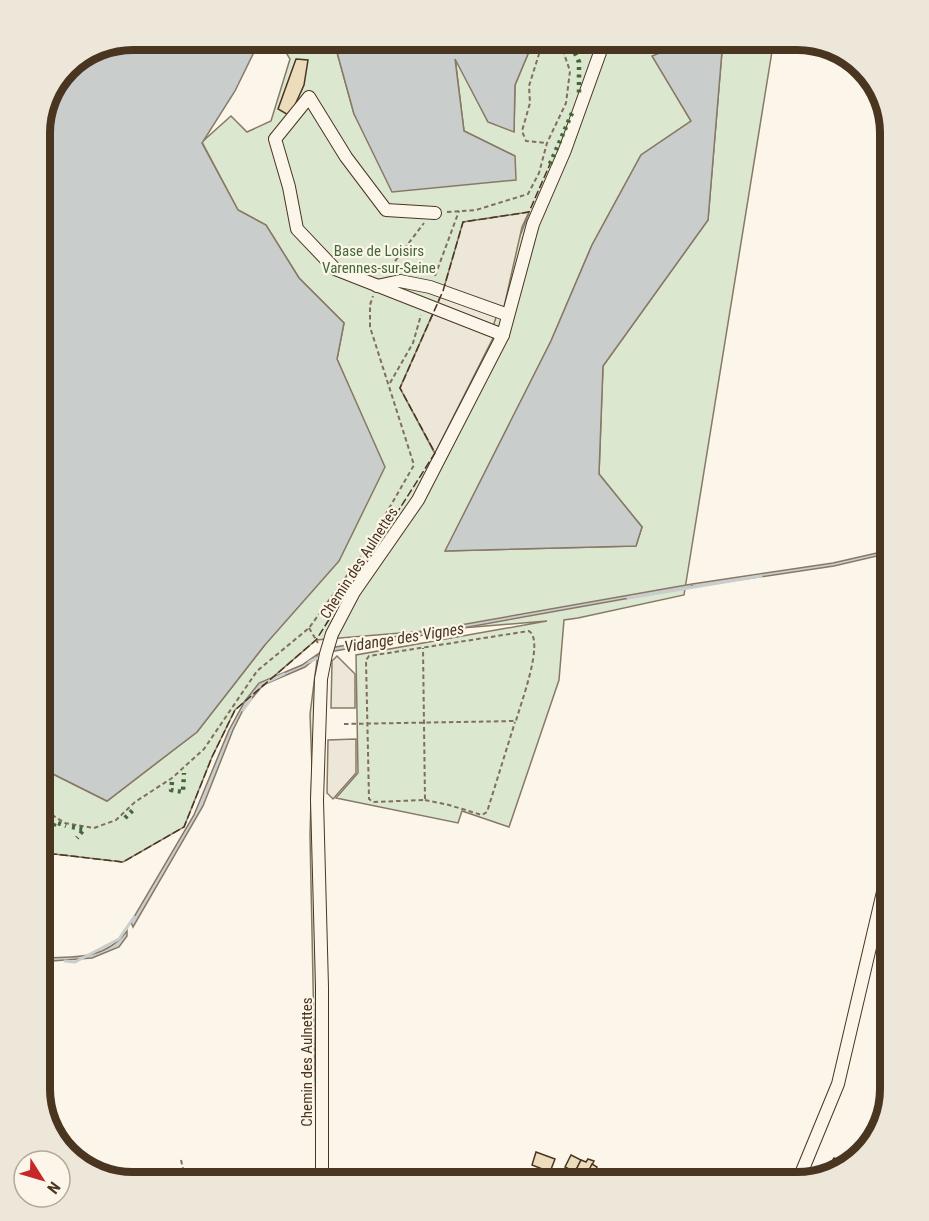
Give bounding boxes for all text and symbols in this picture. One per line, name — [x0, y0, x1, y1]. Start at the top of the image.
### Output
park label: Base de Loisirs Varennes-sur-Seine — [322, 242, 436, 277]
street label: Chemin des Aulnettes — [316, 504, 402, 622]
water label: Vidange des Vignes — [343, 619, 465, 656]
street label: Chemin des Aulnettes — [298, 997, 316, 1127]
north arrow — [12, 1149, 72, 1209]
text: N — [43, 1178, 64, 1197]

